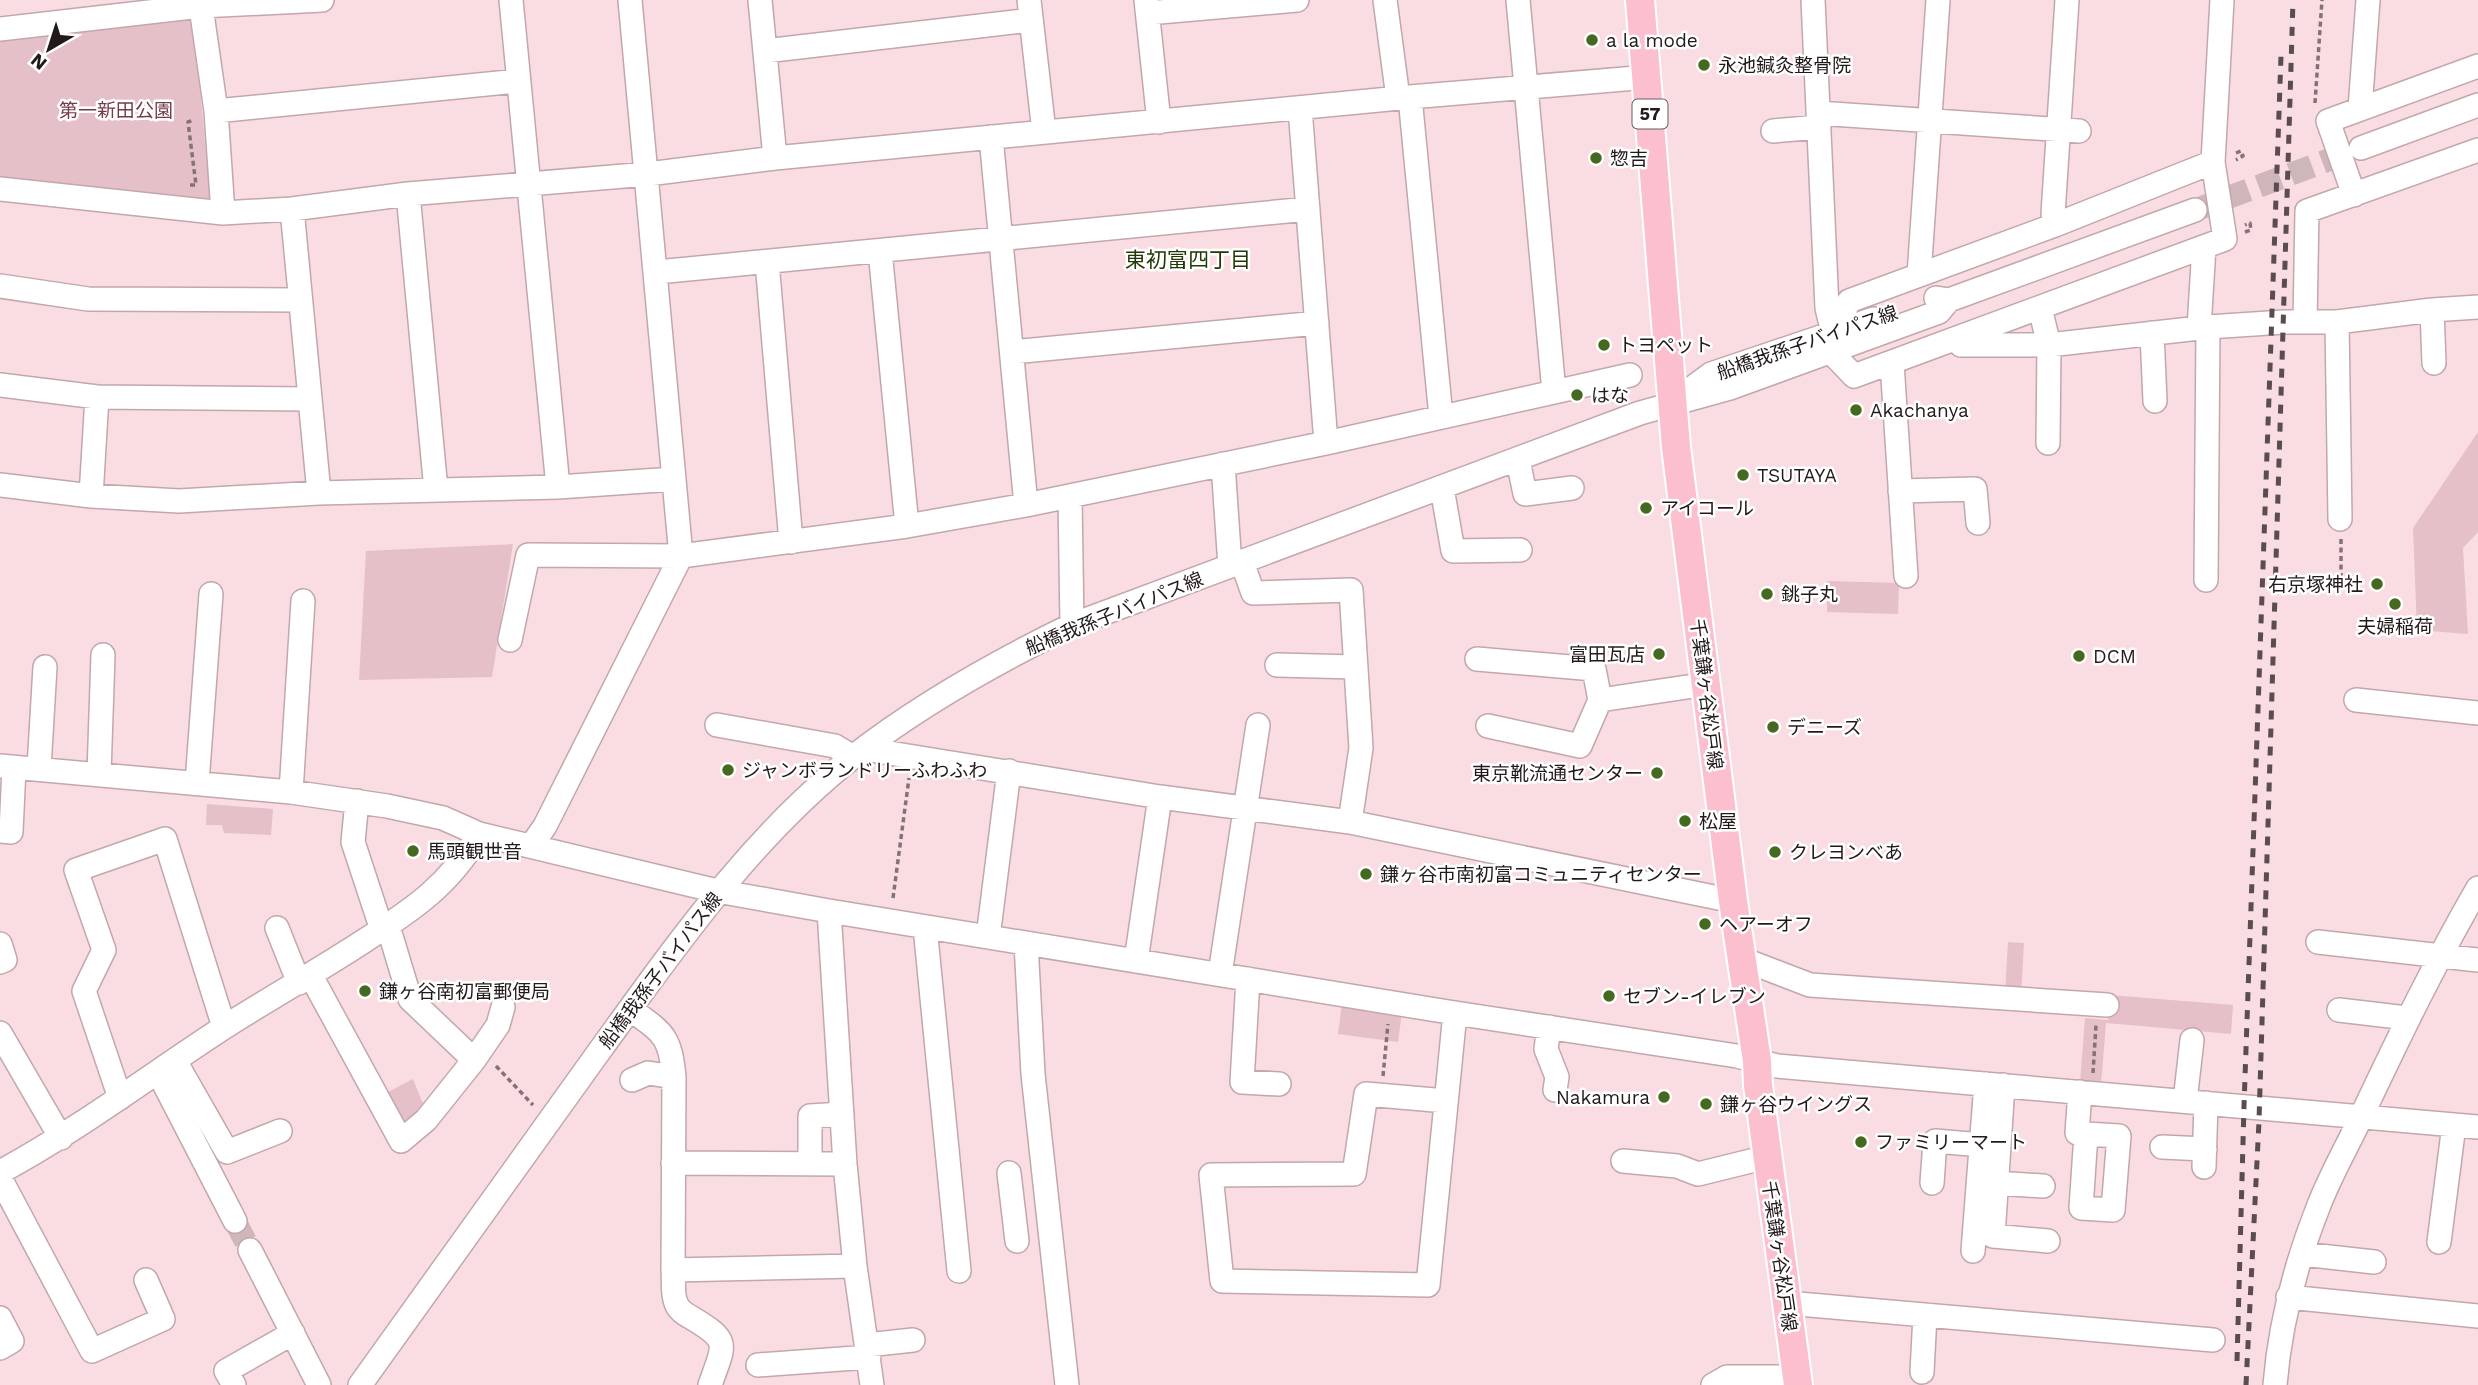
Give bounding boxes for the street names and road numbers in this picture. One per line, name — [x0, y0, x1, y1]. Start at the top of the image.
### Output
road number: 57 — [1632, 100, 1668, 128]
street label: 船橋我孫子バイパス線 — [1714, 301, 1901, 384]
street label: 船橋我孫子バイパス線 — [1022, 567, 1206, 660]
street label: 千葉鎌ヶ谷松戸線 — [1686, 617, 1727, 771]
street label: 船橋我孫子バイパス線 — [594, 888, 727, 1053]
street label: 千葉鎌ヶ谷松戸線 — [1758, 1179, 1801, 1333]

